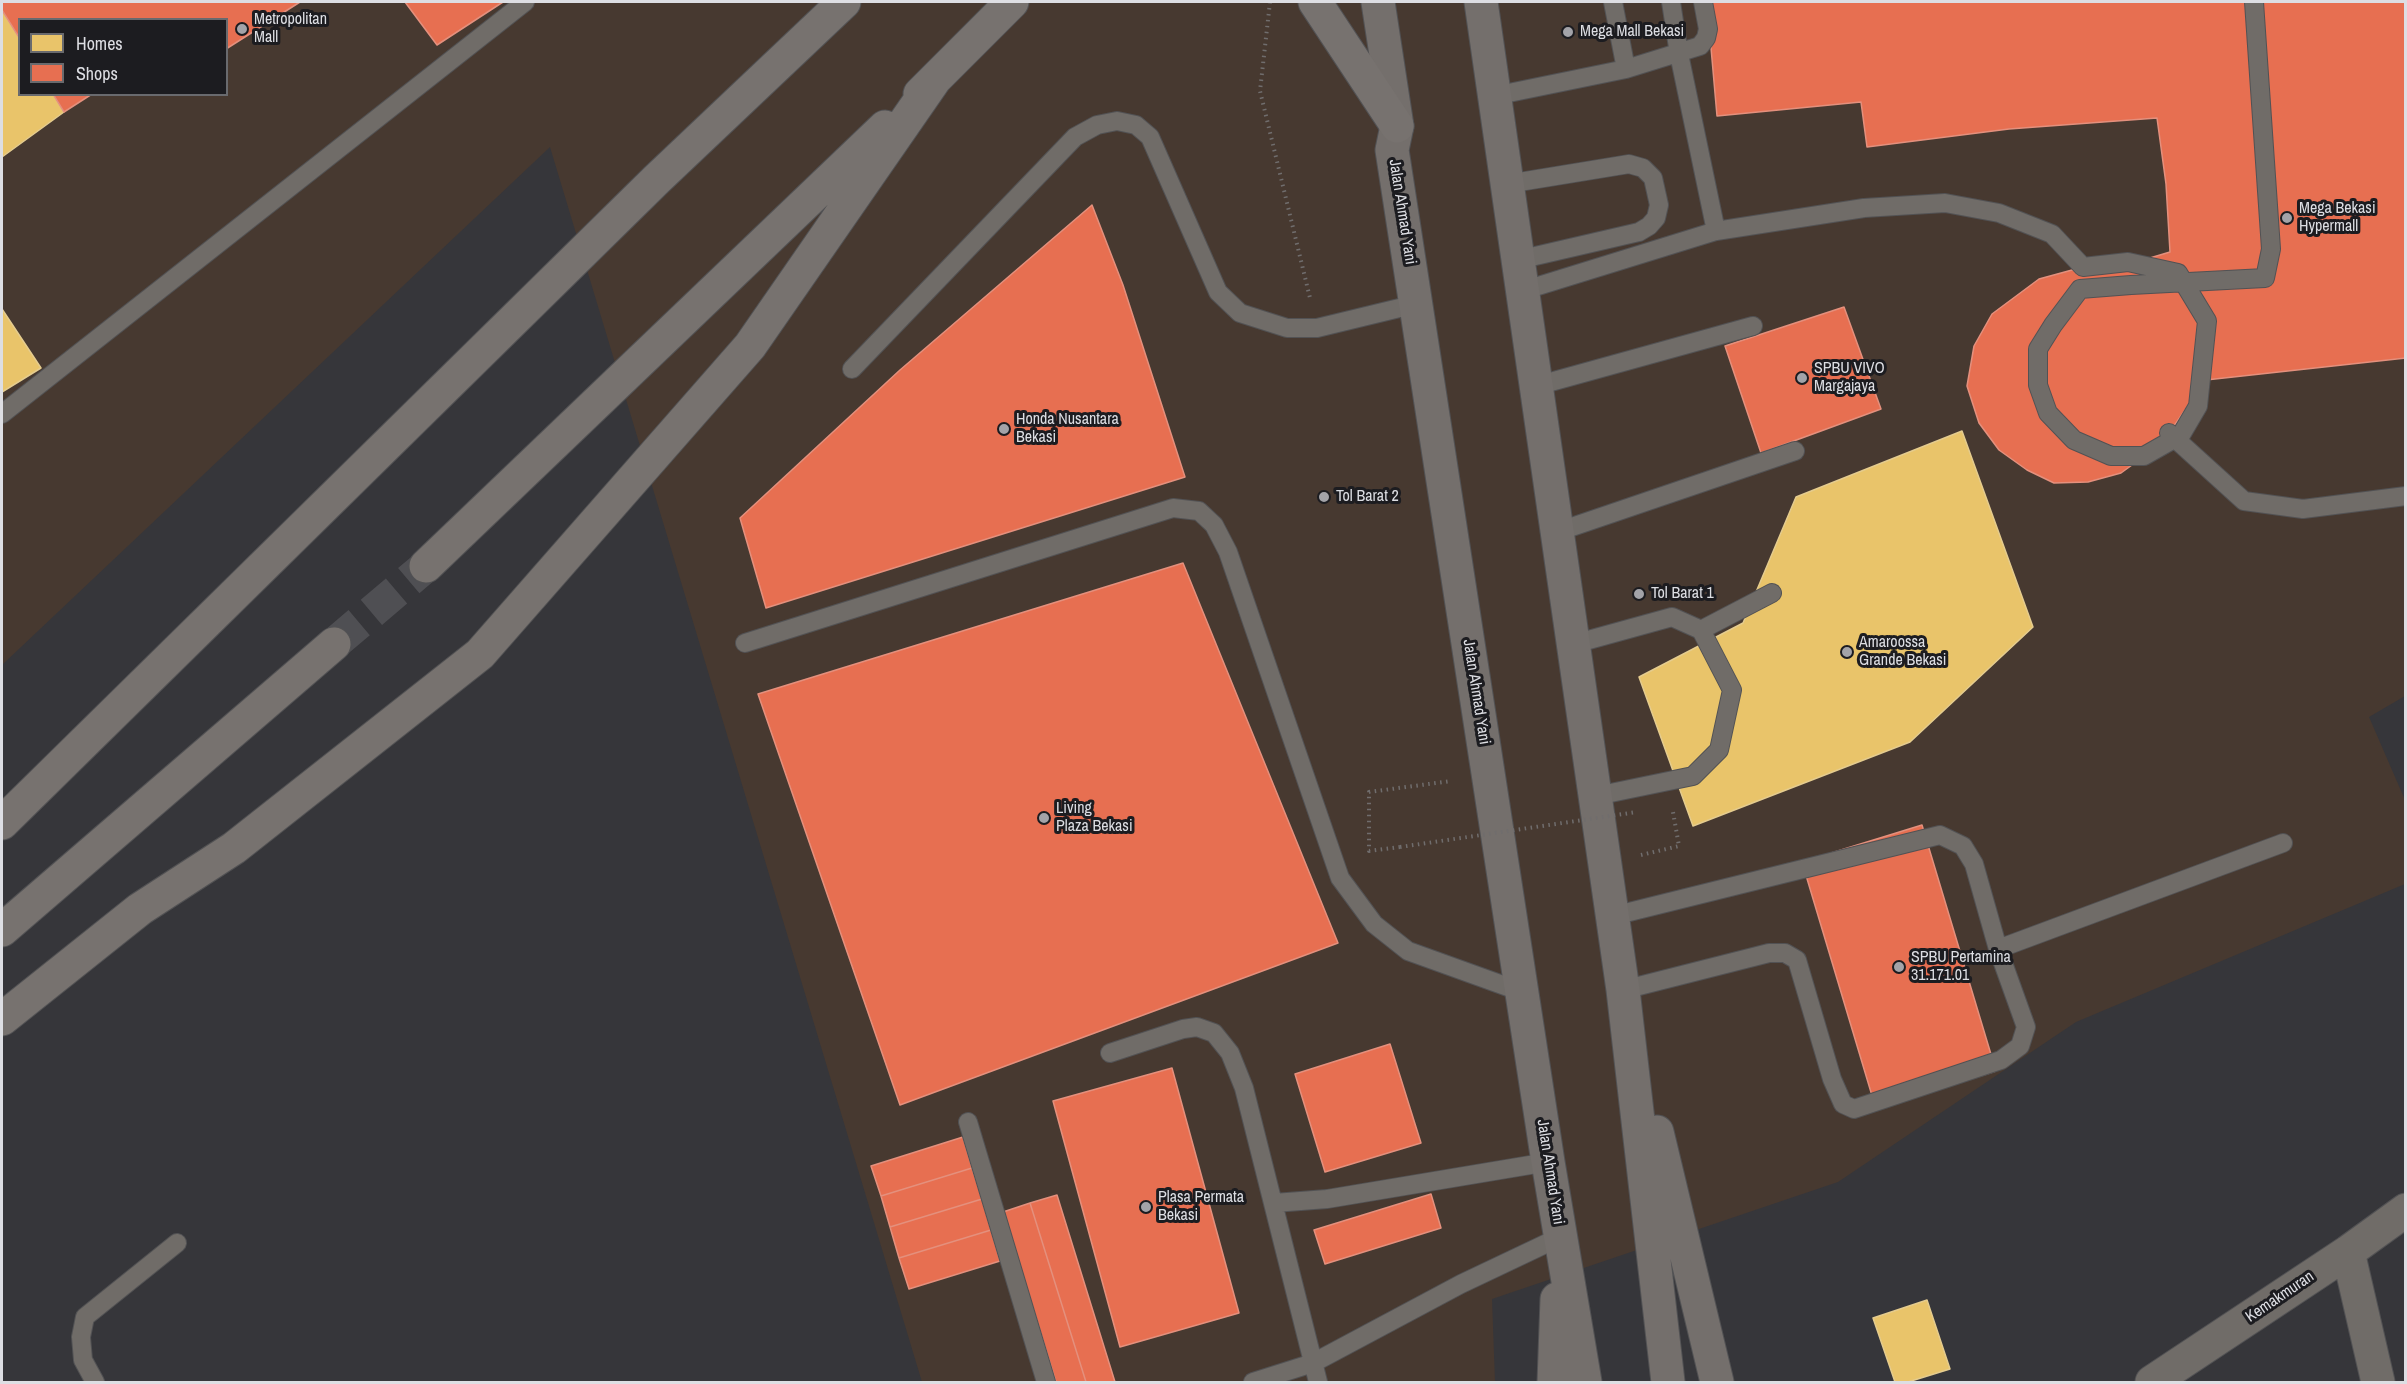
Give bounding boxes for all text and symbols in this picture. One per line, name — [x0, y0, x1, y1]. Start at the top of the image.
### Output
place label: Metropolitan Mall — [254, 10, 327, 48]
legend — [18, 18, 228, 96]
marker: Metropolitan Mall — [235, 22, 249, 36]
place label: Mega Mall Bekasi — [1580, 22, 1684, 42]
marker: Mega Mall Bekasi — [1561, 25, 1575, 39]
text: Homes — [76, 31, 123, 56]
text: Shops — [76, 61, 118, 86]
street label: Jalan Ahmad Yani — [1384, 158, 1420, 266]
place label: Mega Bekasi Hypermall — [2299, 199, 2376, 237]
marker: Mega Bekasi Hypermall — [2280, 211, 2294, 225]
place label: SPBU VIVO Margajaya — [1814, 359, 1885, 397]
marker: SPBU VIVO Margajaya — [1795, 371, 1809, 385]
place label: Honda Nusantara Bekasi — [1016, 410, 1119, 448]
marker: Honda Nusantara Bekasi — [997, 422, 1011, 436]
place label: Tol Barat 2 — [1336, 487, 1399, 507]
marker: Tol Barat 2 — [1317, 490, 1331, 504]
place label: Tol Barat 1 — [1651, 584, 1714, 604]
marker: Tol Barat 1 — [1632, 587, 1646, 601]
place label: Amaroossa Grande Bekasi — [1859, 633, 1947, 671]
street label: Jalan Ahmad Yani — [1458, 638, 1494, 746]
marker: Amaroossa Grande Bekasi — [1840, 645, 1854, 659]
place label: Living Plaza Bekasi — [1056, 799, 1133, 837]
marker: Living Plaza Bekasi — [1037, 811, 1051, 825]
place label: SPBU Pertamina 31.171.01 — [1911, 948, 2011, 986]
marker: SPBU Pertamina 31.171.01 — [1892, 960, 1906, 974]
street label: Jalan Ahmad Yani — [1532, 1118, 1568, 1226]
place label: Plasa Permata Bekasi — [1158, 1188, 1244, 1226]
marker: Plasa Permata Bekasi — [1139, 1200, 1153, 1214]
street label: Kemakmuran — [2242, 1267, 2318, 1327]

